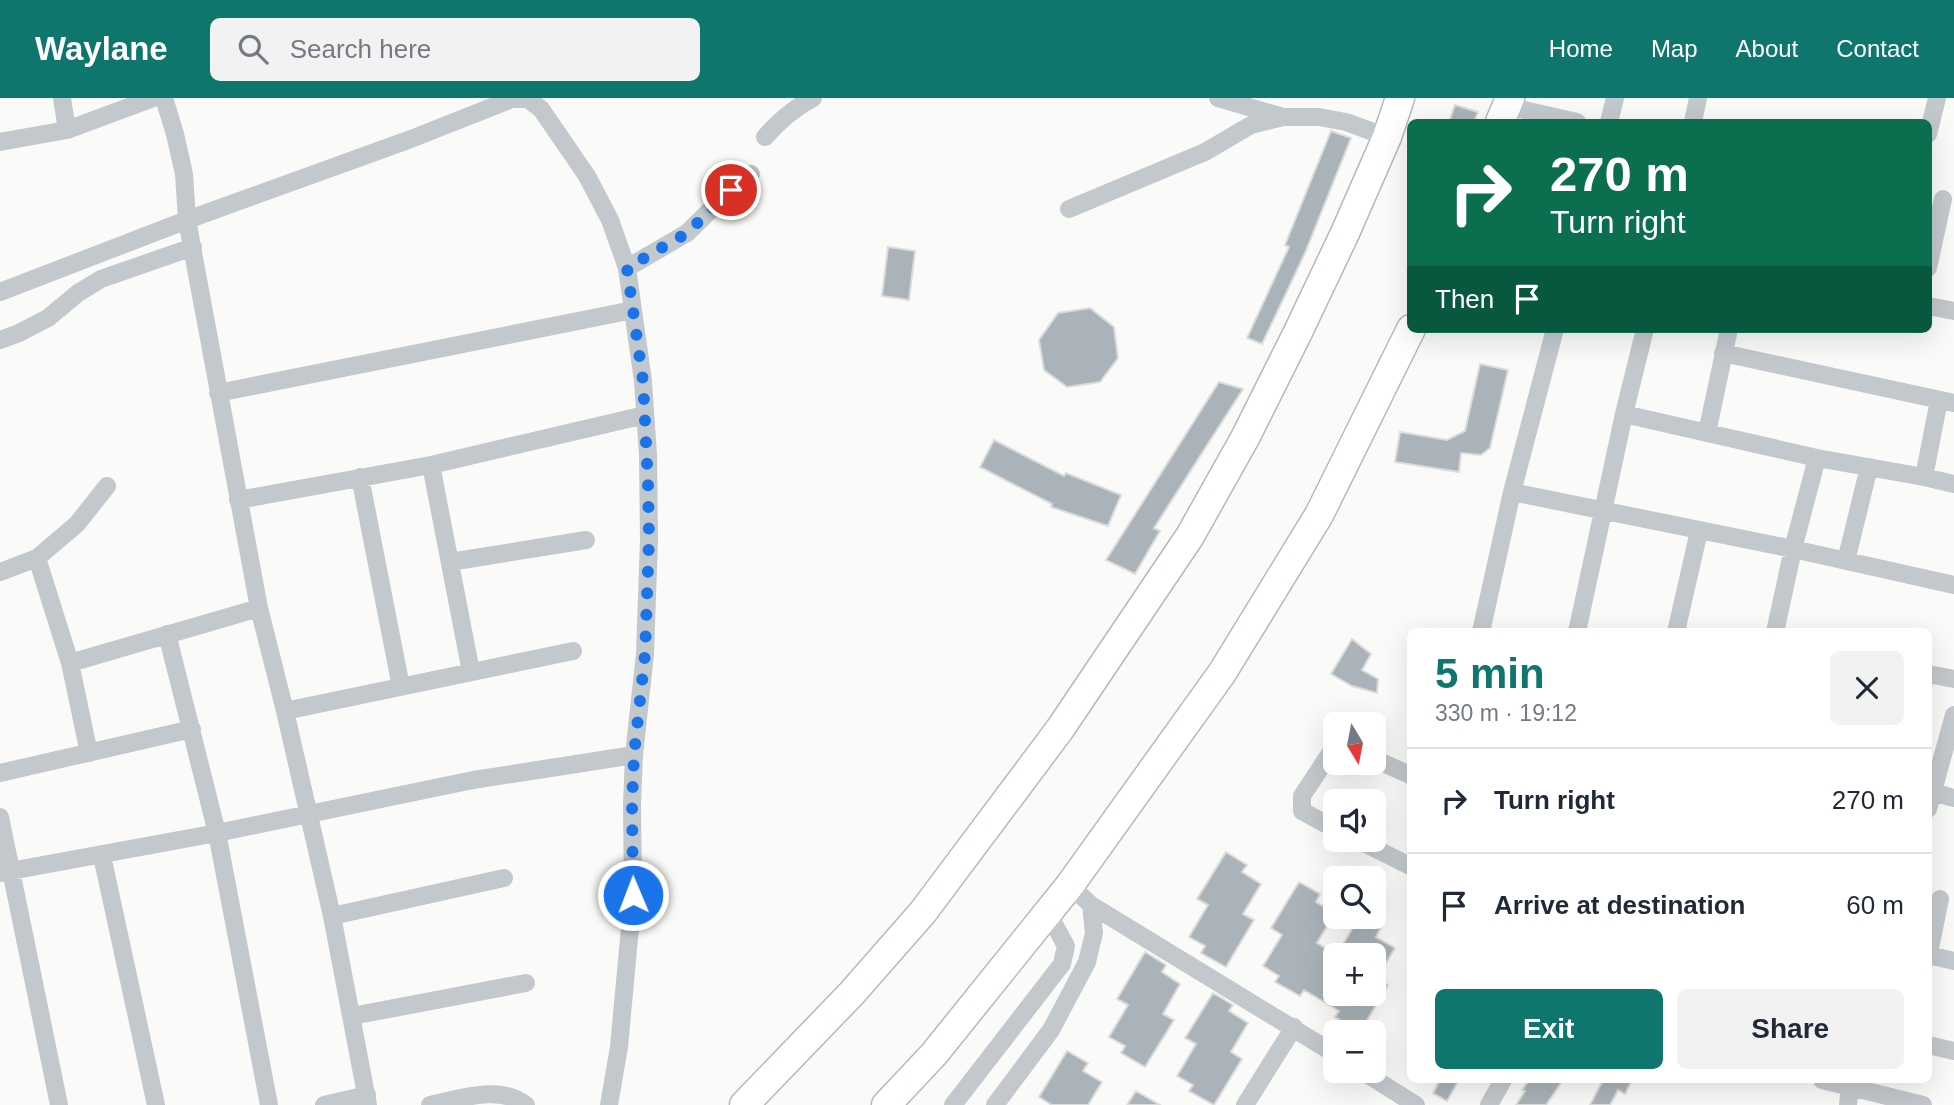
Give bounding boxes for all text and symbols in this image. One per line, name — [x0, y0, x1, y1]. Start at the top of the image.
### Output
search box — [210, 18, 700, 81]
text: Waylane — [35, 30, 168, 67]
icon: search — [234, 30, 272, 68]
text: Search here — [290, 34, 431, 64]
text: Home — [1549, 35, 1613, 62]
text: Map — [1651, 35, 1698, 62]
text: About — [1736, 35, 1798, 62]
text: Contact — [1836, 35, 1919, 62]
icon: right — [1435, 147, 1526, 238]
text: 270 m — [1550, 147, 1689, 201]
pin — [701, 160, 761, 220]
icon: arrive — [712, 171, 750, 209]
text: Turn right — [1550, 204, 1686, 240]
icon: arrive — [1508, 280, 1546, 318]
text: Then — [1435, 284, 1494, 314]
text: 5 min — [1435, 650, 1545, 697]
button: close — [1830, 651, 1904, 725]
text: 330 m · 19:12 — [1435, 700, 1577, 726]
north arrow — [1323, 712, 1386, 775]
map controls — [1323, 712, 1386, 1083]
icon: right — [1435, 782, 1473, 820]
text: Turn right — [1494, 785, 1615, 815]
text: 270 m — [1832, 785, 1904, 815]
button: sound — [1323, 789, 1386, 852]
position arrow — [596, 858, 670, 932]
button: search — [1323, 866, 1386, 929]
icon: arrive — [1435, 887, 1473, 925]
text: Arrive at destination — [1494, 890, 1745, 920]
text: 60 m — [1846, 890, 1904, 920]
button: + — [1323, 943, 1386, 1006]
button: Exit — [1435, 989, 1663, 1069]
button: Share — [1677, 989, 1904, 1069]
button: − — [1323, 1020, 1386, 1083]

